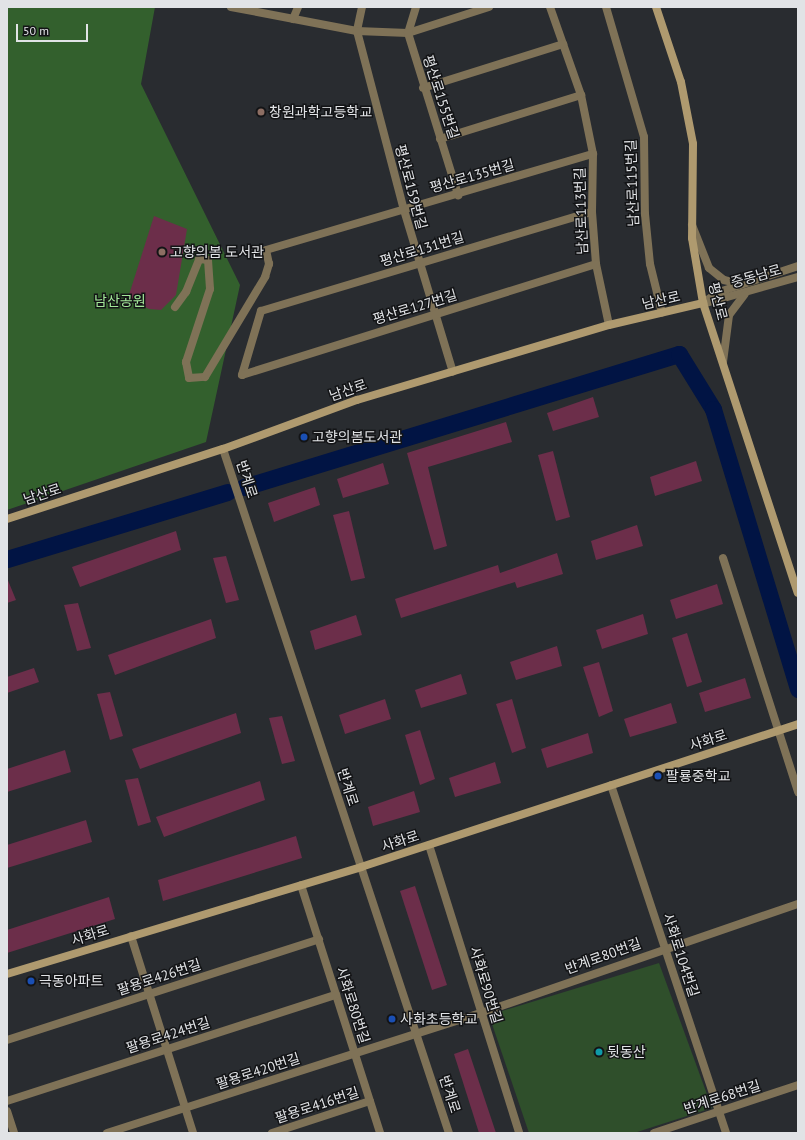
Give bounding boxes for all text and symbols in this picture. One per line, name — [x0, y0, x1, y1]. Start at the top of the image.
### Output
scale bar — [18, 16, 90, 42]
text: 50 m — [23, 23, 49, 38]
street label: 평산로155번길 — [420, 53, 462, 141]
place label: 창원과학고등학교 — [269, 104, 372, 120]
marker: 창원과학고등학교 — [256, 107, 266, 117]
street label: 남산로115번길 — [622, 139, 642, 227]
street label: 평산로159번길 — [392, 143, 430, 231]
street label: 평산로135번길 — [428, 156, 516, 196]
street label: 남산로113번길 — [571, 167, 591, 255]
street label: 평산로131번길 — [378, 228, 466, 270]
place label: 고향의봄 도서관 — [170, 244, 264, 260]
marker: 고향의봄 도서관 — [157, 247, 167, 257]
street label: 중동남로 — [729, 261, 783, 291]
street label: 평산로 — [705, 280, 731, 322]
street label: 평산로127번길 — [371, 286, 459, 328]
street label: 남산로 — [640, 287, 682, 313]
park label: 남산공원 — [94, 293, 146, 309]
street label: 남산로 — [327, 376, 369, 404]
place label: 고향의봄도서관 — [312, 429, 402, 445]
marker: 고향의봄도서관 — [299, 432, 309, 442]
street label: 반계로 — [233, 458, 261, 500]
street label: 남산로 — [21, 480, 63, 508]
street label: 사화로 — [687, 726, 729, 754]
street label: 반계로 — [334, 766, 362, 808]
place label: 팔룡중학교 — [666, 768, 730, 784]
marker: 팔룡중학교 — [653, 771, 663, 781]
street label: 사화로 — [379, 827, 421, 855]
street label: 사화로104번길 — [660, 911, 702, 999]
street label: 사화로 — [69, 921, 111, 949]
street label: 반계로80번길 — [563, 934, 643, 978]
street label: 사화로90번길 — [466, 944, 506, 1026]
street label: 팔용로426번길 — [115, 956, 203, 998]
street label: 사화로80번길 — [333, 965, 373, 1045]
place label: 극동아파트 — [39, 973, 103, 989]
marker: 극동아파트 — [26, 976, 36, 986]
place label: 사화초등학교 — [400, 1011, 477, 1027]
street label: 팔용로424번길 — [124, 1014, 212, 1056]
marker: 사화초등학교 — [387, 1014, 397, 1024]
place label: 뒷동산 — [607, 1044, 646, 1060]
marker: 뒷동산 — [594, 1047, 604, 1057]
street label: 팔용로420번길 — [214, 1050, 302, 1092]
street label: 반계로 — [436, 1073, 464, 1115]
street label: 반계로68번길 — [682, 1077, 762, 1117]
street label: 팔용로416번길 — [273, 1084, 361, 1126]

